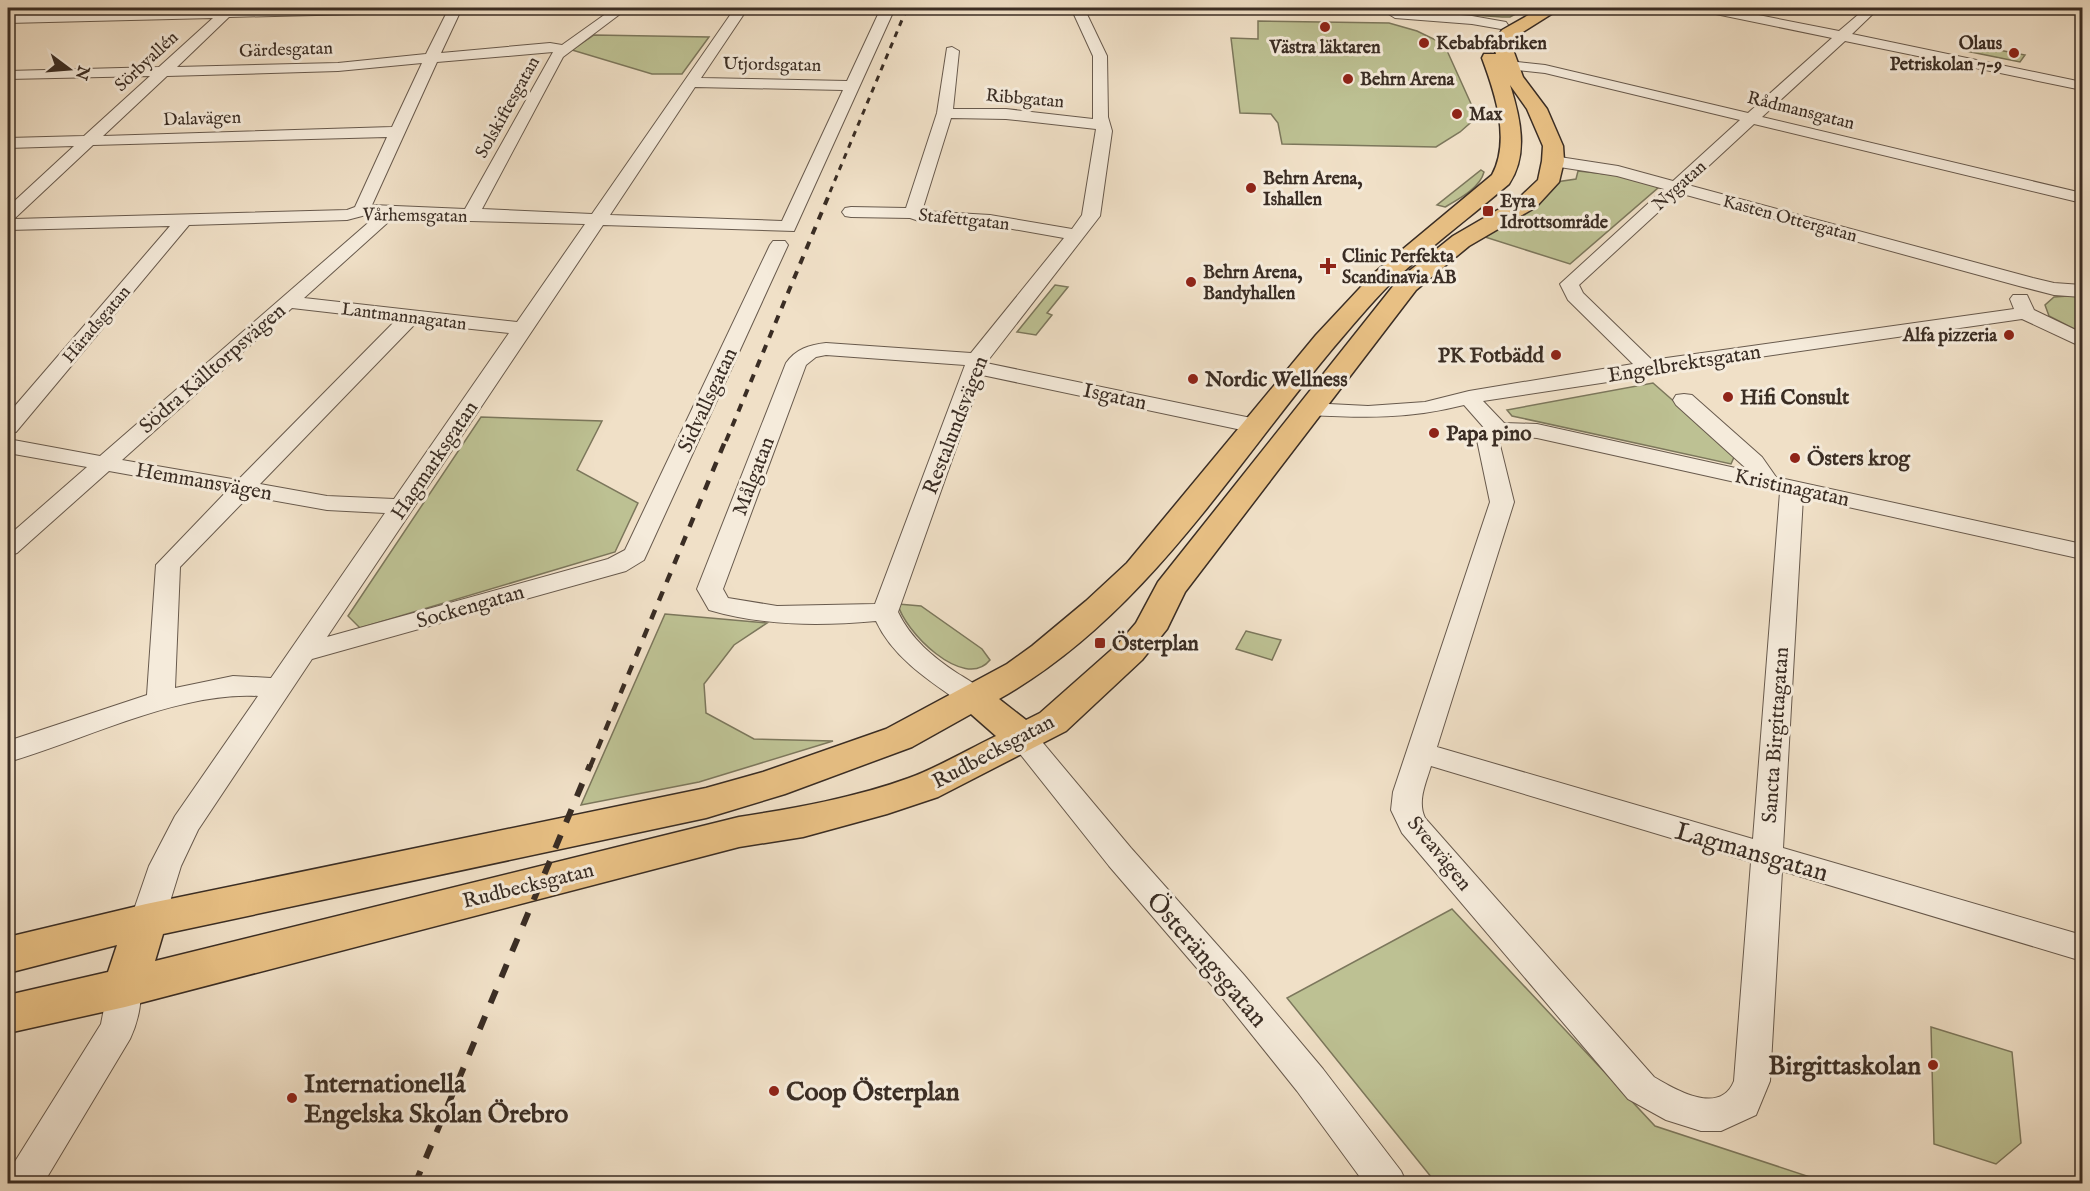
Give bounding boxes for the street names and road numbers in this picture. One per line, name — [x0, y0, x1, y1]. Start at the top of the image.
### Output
street label: Sörbyallén — [110, 26, 184, 97]
street label: Gärdesgatan — [239, 37, 334, 64]
street label: Solskiftesgatan — [471, 52, 546, 163]
street label: Utjordsgatan — [723, 53, 822, 78]
street label: Ribbgatan — [985, 85, 1065, 114]
street label: Rådmansgatan — [1745, 87, 1857, 136]
street label: Dalavägen — [163, 107, 242, 132]
street label: Nygatan — [1648, 156, 1712, 216]
street label: Kasten Ottergatan — [1720, 190, 1860, 249]
street label: Vårhemsgatan — [361, 204, 468, 229]
street label: Stafettgatan — [917, 204, 1011, 237]
street label: Häradsgatan — [58, 281, 137, 369]
street label: Södra Källtorpsvägen — [134, 298, 292, 440]
street label: Lantmannagatan — [340, 298, 468, 337]
street label: Engelbrektsgatan — [1606, 339, 1763, 390]
street label: Sidvallsgatan — [672, 344, 744, 457]
street label: Restalundsvägen — [918, 353, 995, 499]
street label: Isgatan — [1080, 378, 1149, 417]
street label: Hagmarksgatan — [385, 396, 485, 526]
street label: Målgatan — [727, 433, 782, 520]
street label: Hemmansvägen — [133, 457, 274, 508]
street label: Kristinagatan — [1732, 463, 1852, 514]
street label: Sockengatan — [413, 579, 527, 636]
street label: Sancta Birgittagatan — [1757, 646, 1796, 824]
street label: Rudbecksgatan — [928, 709, 1059, 796]
street label: Sveavägen — [1400, 811, 1477, 897]
street label: Lagmansgatan — [1671, 815, 1832, 890]
street label: Rudbecksgatan — [460, 857, 597, 916]
street label: Österängsgatan — [1139, 885, 1275, 1035]

